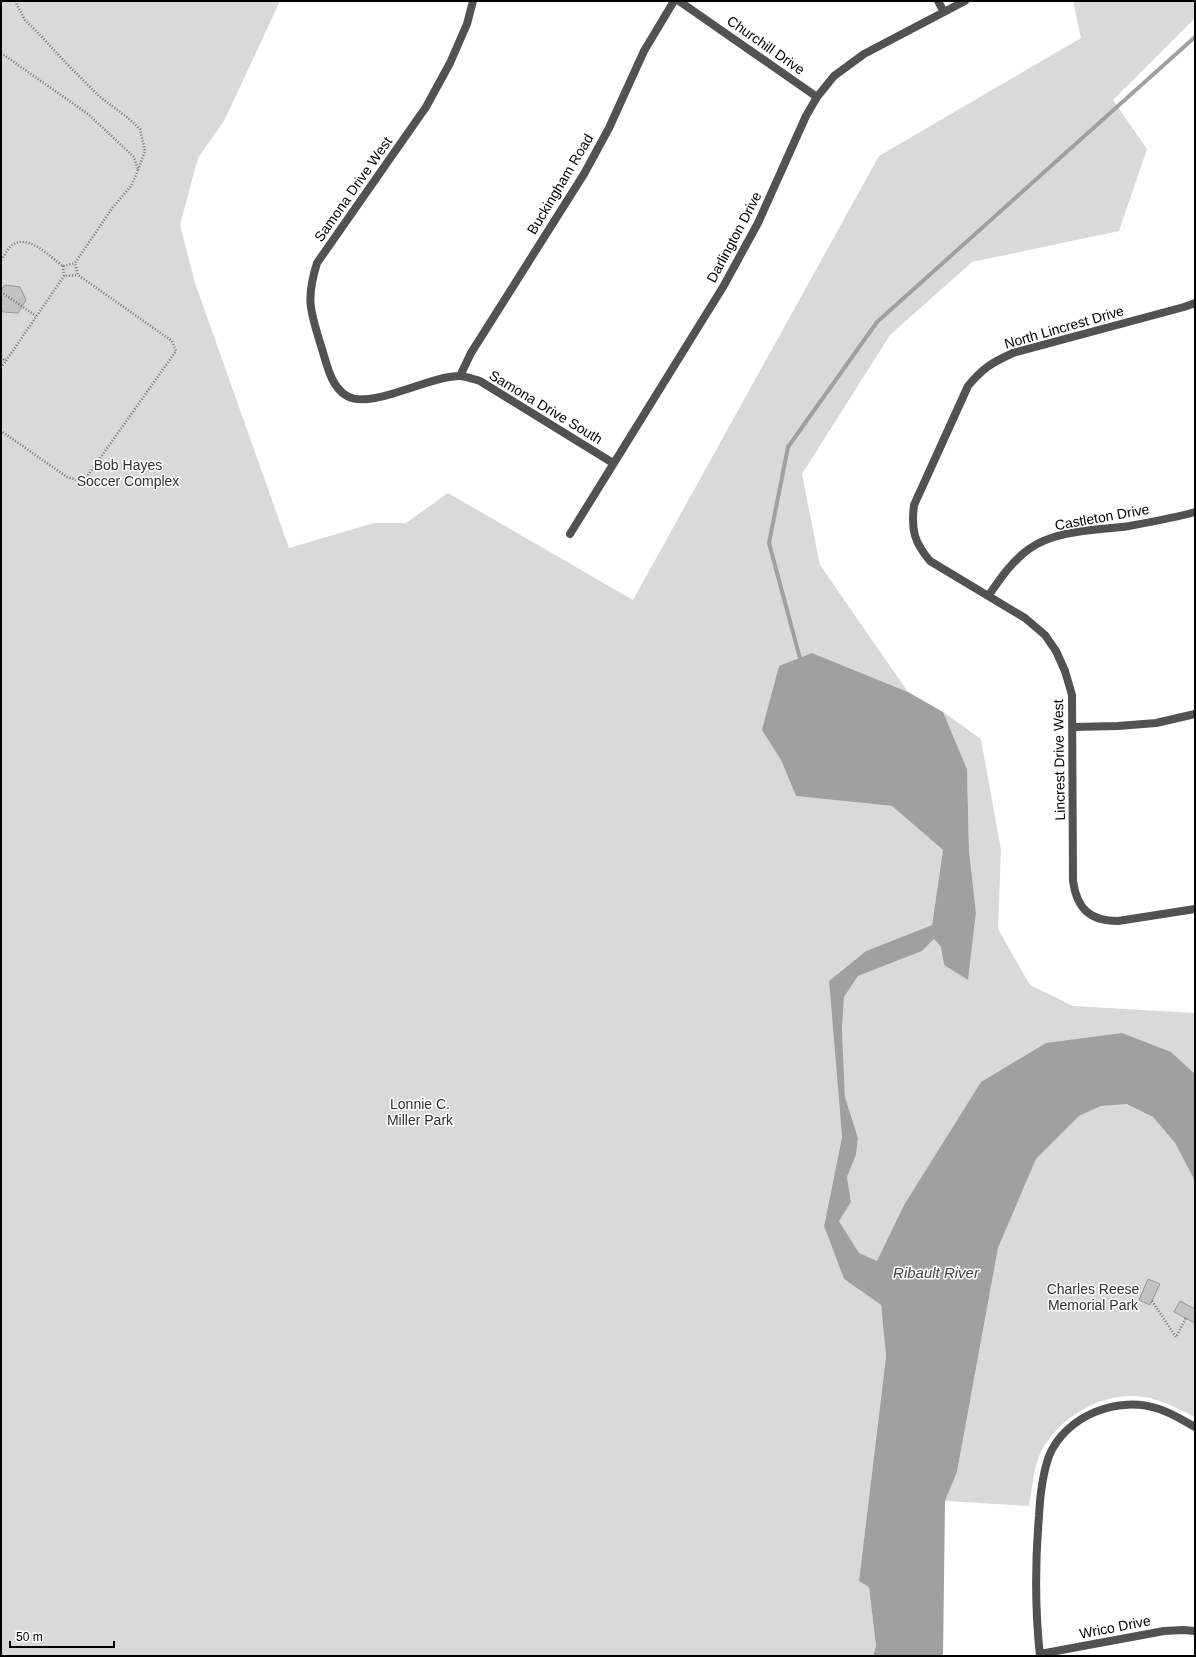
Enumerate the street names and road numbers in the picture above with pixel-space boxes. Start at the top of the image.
street label: Churchill Drive [724,12,808,78]
street label: Buckingham Road [524,131,596,237]
street label: Samona Drive West [311,133,395,244]
street label: Darlington Drive [703,189,765,285]
street label: North Lincrest Drive [1002,302,1126,352]
street label: Samona Drive South [487,367,605,447]
street label: Castleton Drive [1053,501,1151,533]
street label: Lincrest Drive West [1050,699,1068,821]
street label: Wrico Drive [1078,1612,1152,1642]

